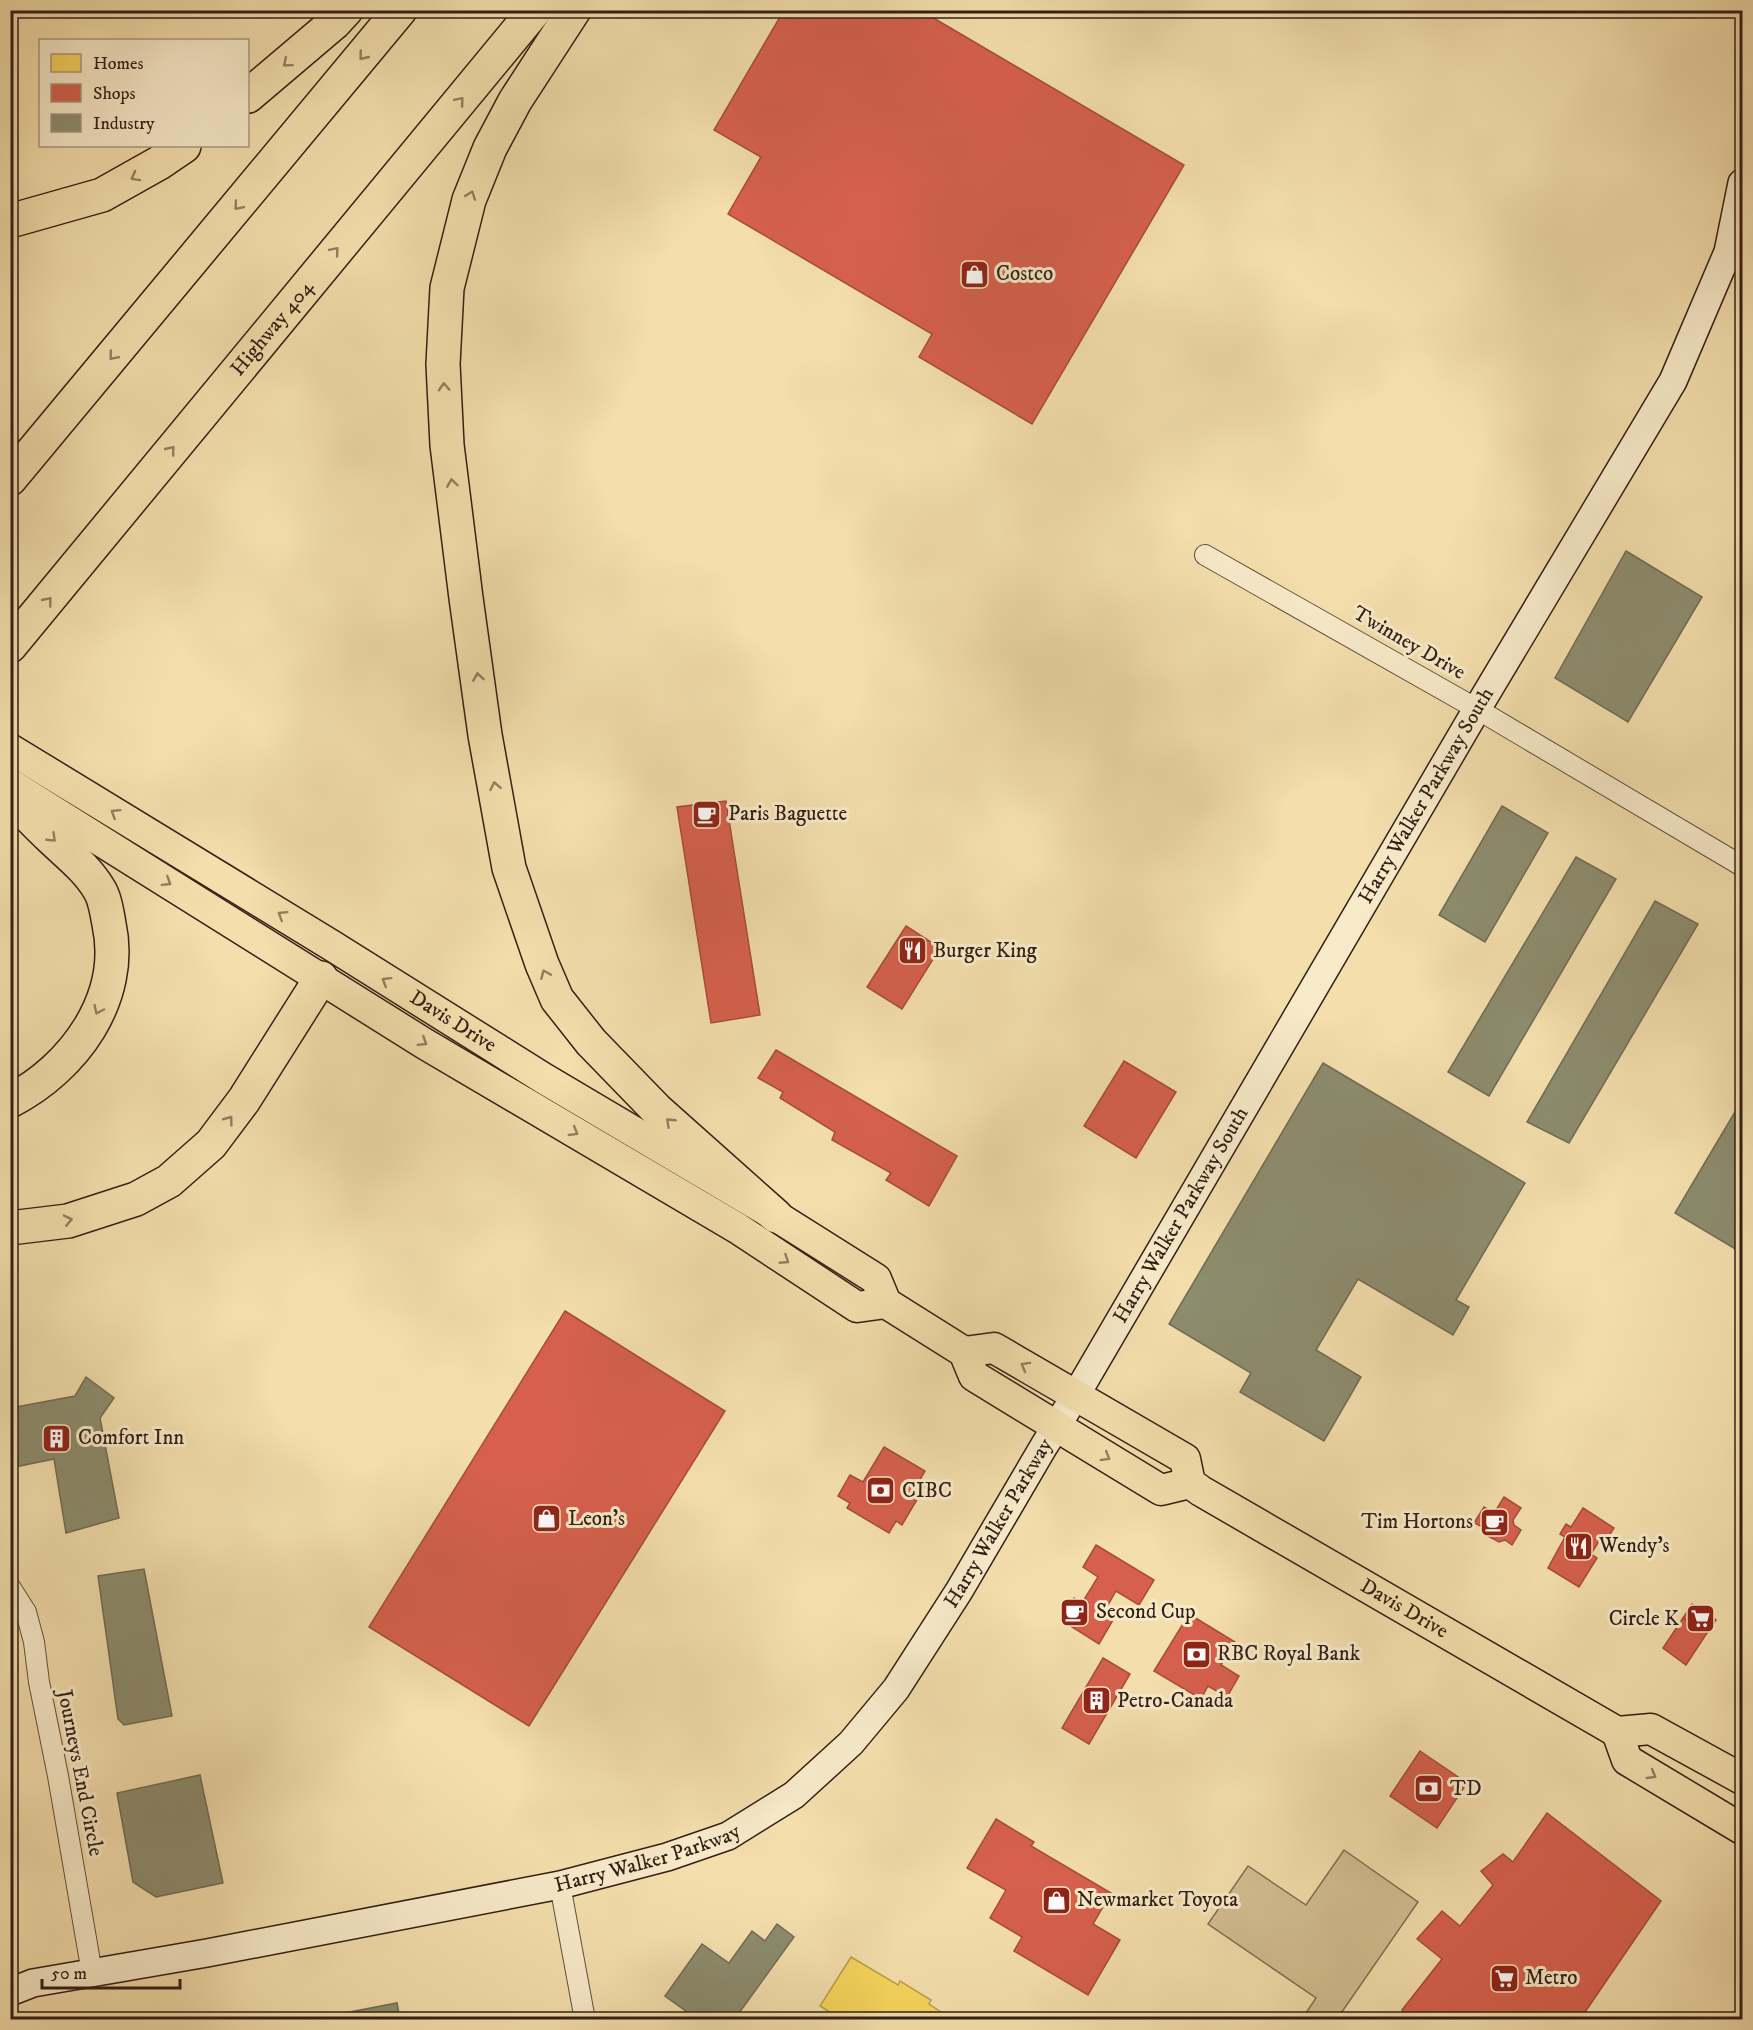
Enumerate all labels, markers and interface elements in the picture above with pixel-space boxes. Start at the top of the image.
legend [39,39,249,147]
one-way arrow [360,49,371,60]
text: Homes [93,53,144,75]
one-way arrow [283,56,294,67]
text: Shops [93,83,136,105]
one-way arrow [452,97,463,108]
text: Industry [93,113,155,135]
one-way arrow [131,170,141,181]
one-way arrow [464,190,476,201]
one-way arrow [235,199,246,210]
one-way arrow [328,247,339,258]
shop icon: Costco [959,258,991,290]
place label: Costco [996,261,1053,287]
street label: Highway 404 [225,274,320,381]
one-way arrow [110,349,121,360]
one-way arrow [438,382,451,391]
one-way arrow [164,446,175,457]
one-way arrow [446,479,458,488]
one-way arrow [40,597,51,608]
street label: Twinney Drive [1348,600,1470,686]
one-way arrow [472,672,484,681]
street label: Harry Walker Parkway South [1353,683,1500,909]
one-way arrow [489,781,502,791]
cafe icon: Paris Baguette [691,798,723,830]
place label: Paris Baguette [728,801,848,827]
one-way arrow [111,808,121,820]
one-way arrow [44,831,55,842]
one-way arrow [161,874,171,886]
one-way arrow [277,911,288,922]
restaurant icon: Burger King [896,935,928,967]
place label: Burger King [933,938,1038,964]
one-way arrow [540,969,552,980]
one-way arrow [382,976,392,988]
street label: Davis Drive [405,985,501,1059]
one-way arrow [94,1004,106,1015]
one-way arrow [417,1035,427,1047]
street label: Harry Walker Parkway South [1108,1102,1254,1328]
one-way arrow [222,1115,233,1126]
one-way arrow [666,1118,676,1129]
one-way arrow [568,1125,578,1136]
one-way arrow [63,1214,73,1227]
one-way arrow [779,1253,790,1264]
one-way arrow [1021,1362,1032,1373]
building icon: Comfort Inn [41,1422,73,1454]
place label: Comfort Inn [78,1425,184,1451]
street label: Harry Walker Parkway [938,1433,1059,1613]
one-way arrow [1100,1450,1110,1461]
bank icon: CIBC [865,1475,897,1507]
place label: CIBC [902,1478,952,1504]
shop icon: Leon's [531,1503,563,1535]
place label: Leon's [568,1506,625,1532]
cafe icon: Tim Hortons [1478,1506,1510,1538]
place label: Tim Hortons [1361,1509,1473,1535]
restaurant icon: Wendy's [1562,1530,1594,1562]
place label: Wendy's [1598,1533,1670,1559]
street label: Davis Drive [1355,1573,1453,1644]
cafe icon: Second Cup [1059,1596,1091,1628]
place label: Second Cup [1096,1599,1196,1625]
supermarket icon: Circle K [1684,1603,1716,1635]
place label: Circle K [1609,1606,1679,1632]
bank icon: RBC Royal Bank [1180,1638,1212,1670]
place label: RBC Royal Bank [1217,1641,1361,1667]
building icon: Petro-Canada [1080,1685,1112,1717]
street label: Journeys End Circle [51,1686,109,1859]
place label: Petro-Canada [1117,1688,1233,1714]
one-way arrow [1646,1768,1656,1779]
bank icon: TD [1413,1773,1445,1805]
place label: TD [1450,1776,1482,1802]
street label: Harry Walker Parkway [552,1818,746,1899]
shop icon: Newmarket Toyota [1040,1884,1072,1916]
place label: Newmarket Toyota [1077,1887,1238,1913]
scale bar [42,1952,180,1990]
supermarket icon: Metro [1488,1962,1520,1994]
text: 50 m [51,1963,87,1985]
place label: Metro [1525,1965,1577,1991]

